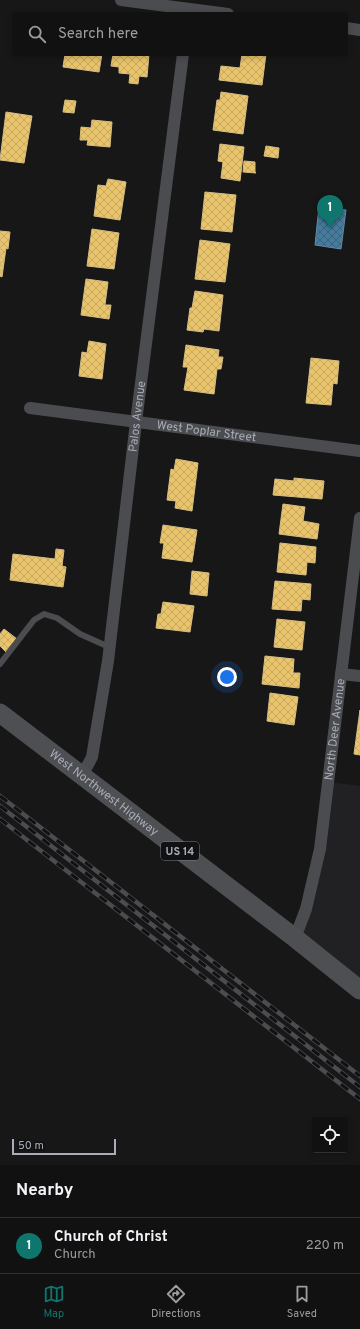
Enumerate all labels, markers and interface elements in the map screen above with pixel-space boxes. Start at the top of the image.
search box [12,12,348,56]
icon: search [26,23,48,45]
text: Search here [58,25,138,44]
pin: 1 [317,195,343,228]
street label: Palos Avenue [126,380,150,453]
street label: West Poplar Street [156,418,257,446]
your location [217,667,237,687]
street label: North Deer Avenue [321,678,350,781]
street label: West Northwest Highway [46,746,162,840]
road number: US 14 [161,842,199,860]
map controls [312,1117,348,1153]
button: locate [312,1117,348,1153]
scale bar [12,1137,116,1156]
text: 50 m [18,1139,44,1153]
text: Nearby [16,1180,73,1202]
text: Church of Christ [54,1228,168,1247]
text: 1 [26,1238,32,1254]
text: 220 m [306,1238,344,1254]
text: Church [54,1247,96,1263]
tab: Map [43,1283,65,1321]
tab: Directions [151,1283,201,1321]
tab: Saved [287,1283,317,1321]

